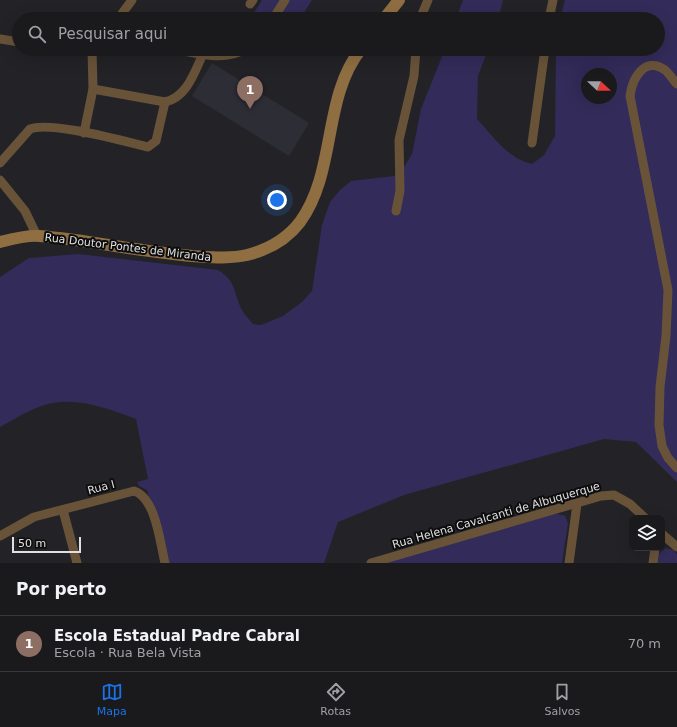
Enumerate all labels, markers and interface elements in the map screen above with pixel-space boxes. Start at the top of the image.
search box [12,12,665,56]
icon: search [26,23,48,45]
text: Pesquisar aqui [58,25,167,43]
north arrow [581,68,617,104]
pin: 1 [237,76,263,109]
your location [267,190,287,210]
street label: Rua Doutor Pontes de Miranda [44,231,212,264]
street label: Rua I [86,478,116,497]
street label: Rua Helena Cavalcanti de Albuquerque [391,479,602,551]
map controls [629,515,665,551]
button: layers [629,515,665,551]
scale bar [12,535,81,554]
text: 50 m [18,537,46,550]
text: Por perto [16,579,106,599]
text: Escola Estadual Padre Cabral [54,627,300,645]
text: 1 [24,636,34,651]
text: 70 m [628,636,661,651]
text: Escola · Rua Bela Vista [54,645,202,660]
tab: Mapa [97,681,127,718]
tab: Rotas [320,681,351,718]
tab: Salvos [544,681,580,718]

